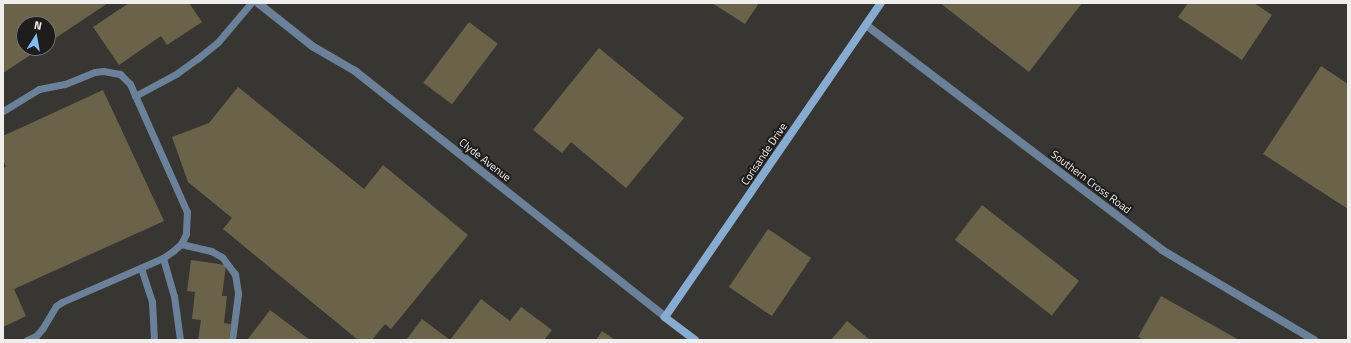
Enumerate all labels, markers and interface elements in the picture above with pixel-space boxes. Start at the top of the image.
north arrow [16,16,56,56]
text: N [33,17,43,34]
street label: Corisande Drive [738,120,790,188]
street label: Clyde Avenue [457,136,513,184]
street label: Southern Cross Road [1048,148,1134,216]

